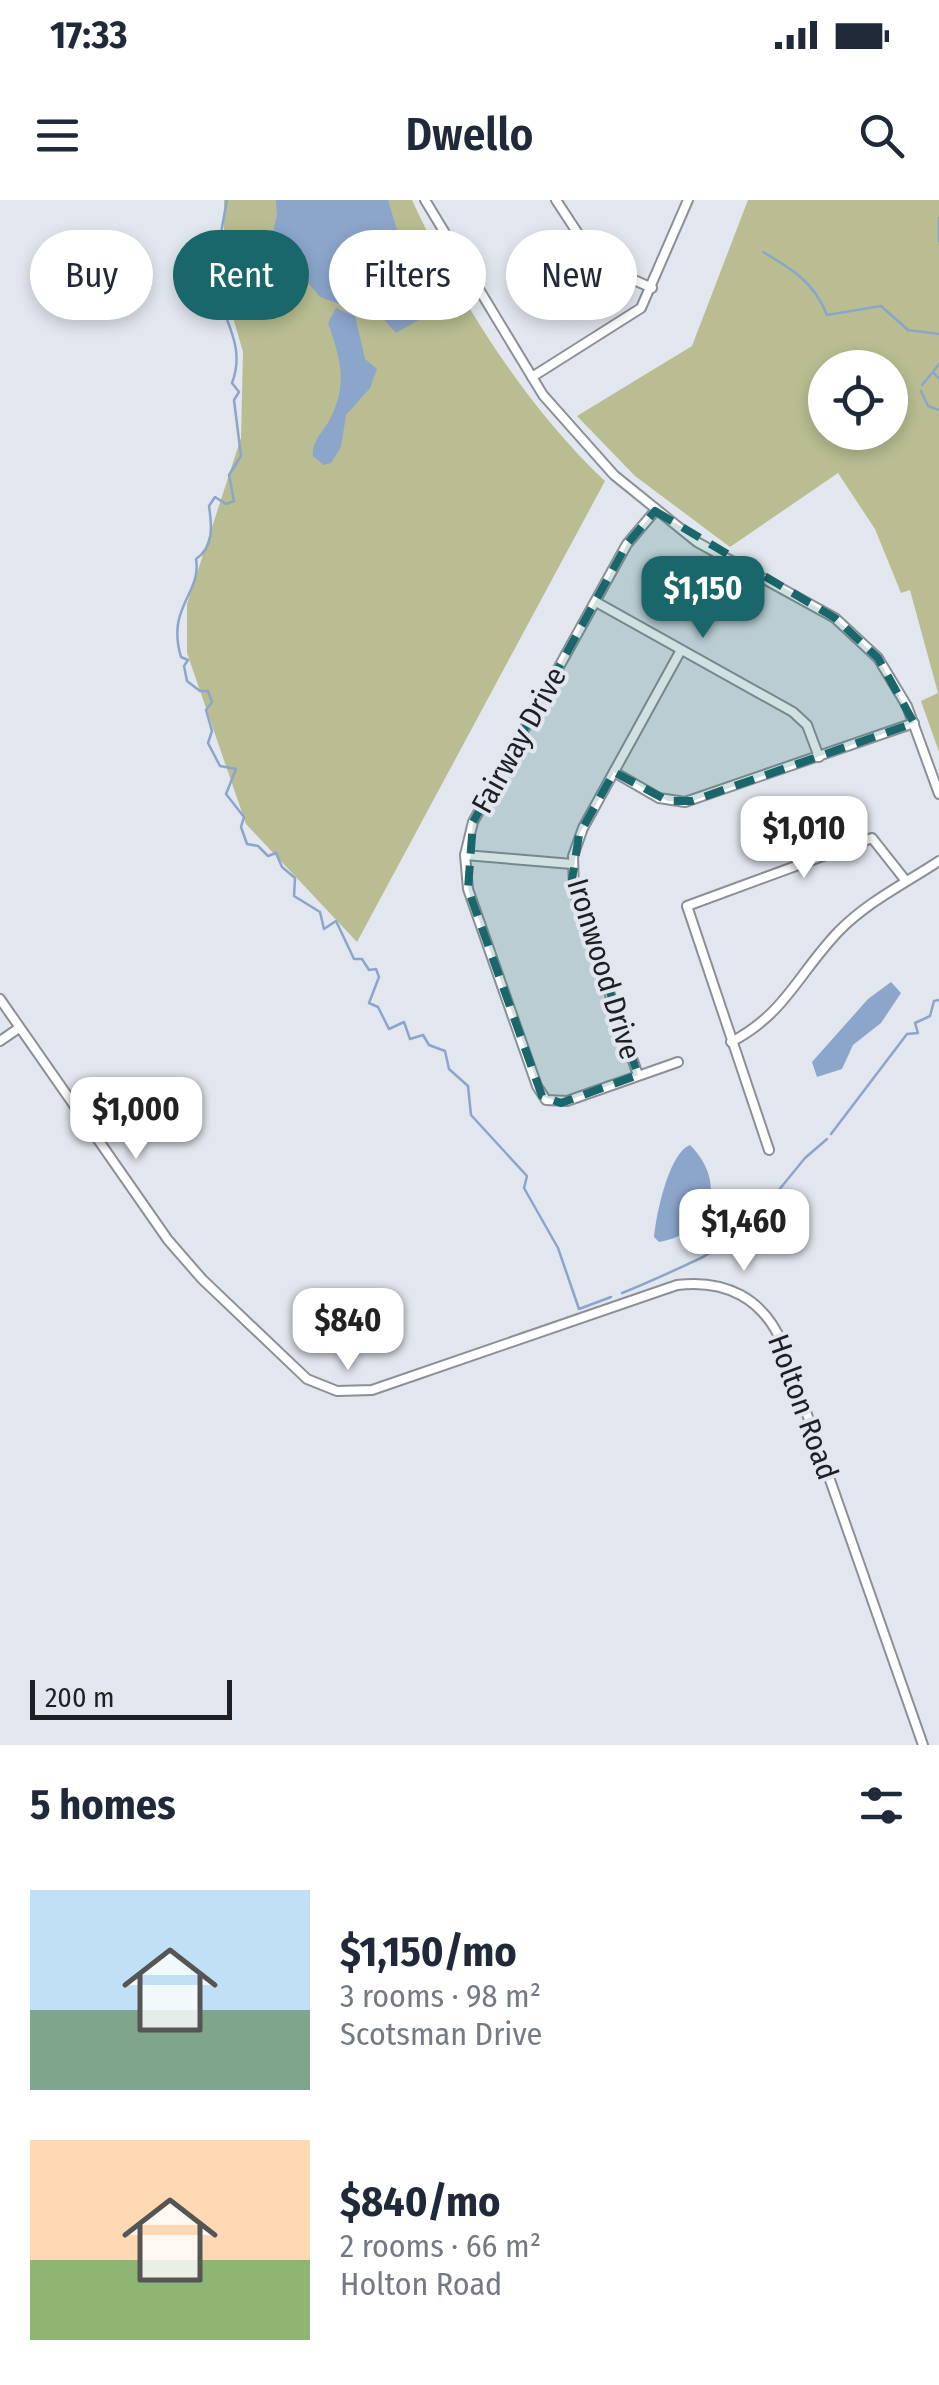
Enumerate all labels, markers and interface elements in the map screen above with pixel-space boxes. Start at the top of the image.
text: 17:33 [50,12,128,58]
icon: menu [30,108,85,163]
text: Dwello [405,108,534,162]
icon: search [854,108,909,163]
chip: Buy [30,230,153,320]
chip: Rent [173,230,309,320]
chip: Filters [329,230,486,320]
chip: New [506,230,637,320]
map controls [808,350,908,450]
button: locate [808,350,908,450]
pin: $1,150 [622,556,784,641]
text: $1,150 [663,569,743,607]
street label: Fairway Drive [464,661,574,819]
pin: $1,010 [723,796,885,881]
text: $1,010 [763,809,845,847]
street label: Ironwood Drive [559,874,649,1064]
pin: $1,000 [55,1077,217,1162]
text: $1,000 [92,1090,180,1128]
pin: $1,460 [663,1189,825,1274]
text: $1,460 [701,1202,787,1240]
pin: $840 [289,1288,407,1373]
text: $840 [315,1301,381,1339]
street label: Holton Road [760,1329,846,1485]
scale bar [30,1675,232,1720]
text: 200 m [45,1681,115,1714]
icon: filters [854,1778,909,1833]
text: 5 homes [30,1780,176,1830]
text: $1,150/mo [340,1927,517,1977]
icon: home [110,1930,230,2050]
text: 3 rooms · 98 m² [340,1977,541,2015]
text: Scotsman Drive [340,2015,542,2053]
text: $840/mo [340,2177,500,2227]
icon: home [110,2180,230,2300]
text: 2 rooms · 66 m² [340,2227,541,2265]
text: Holton Road [340,2265,502,2303]

